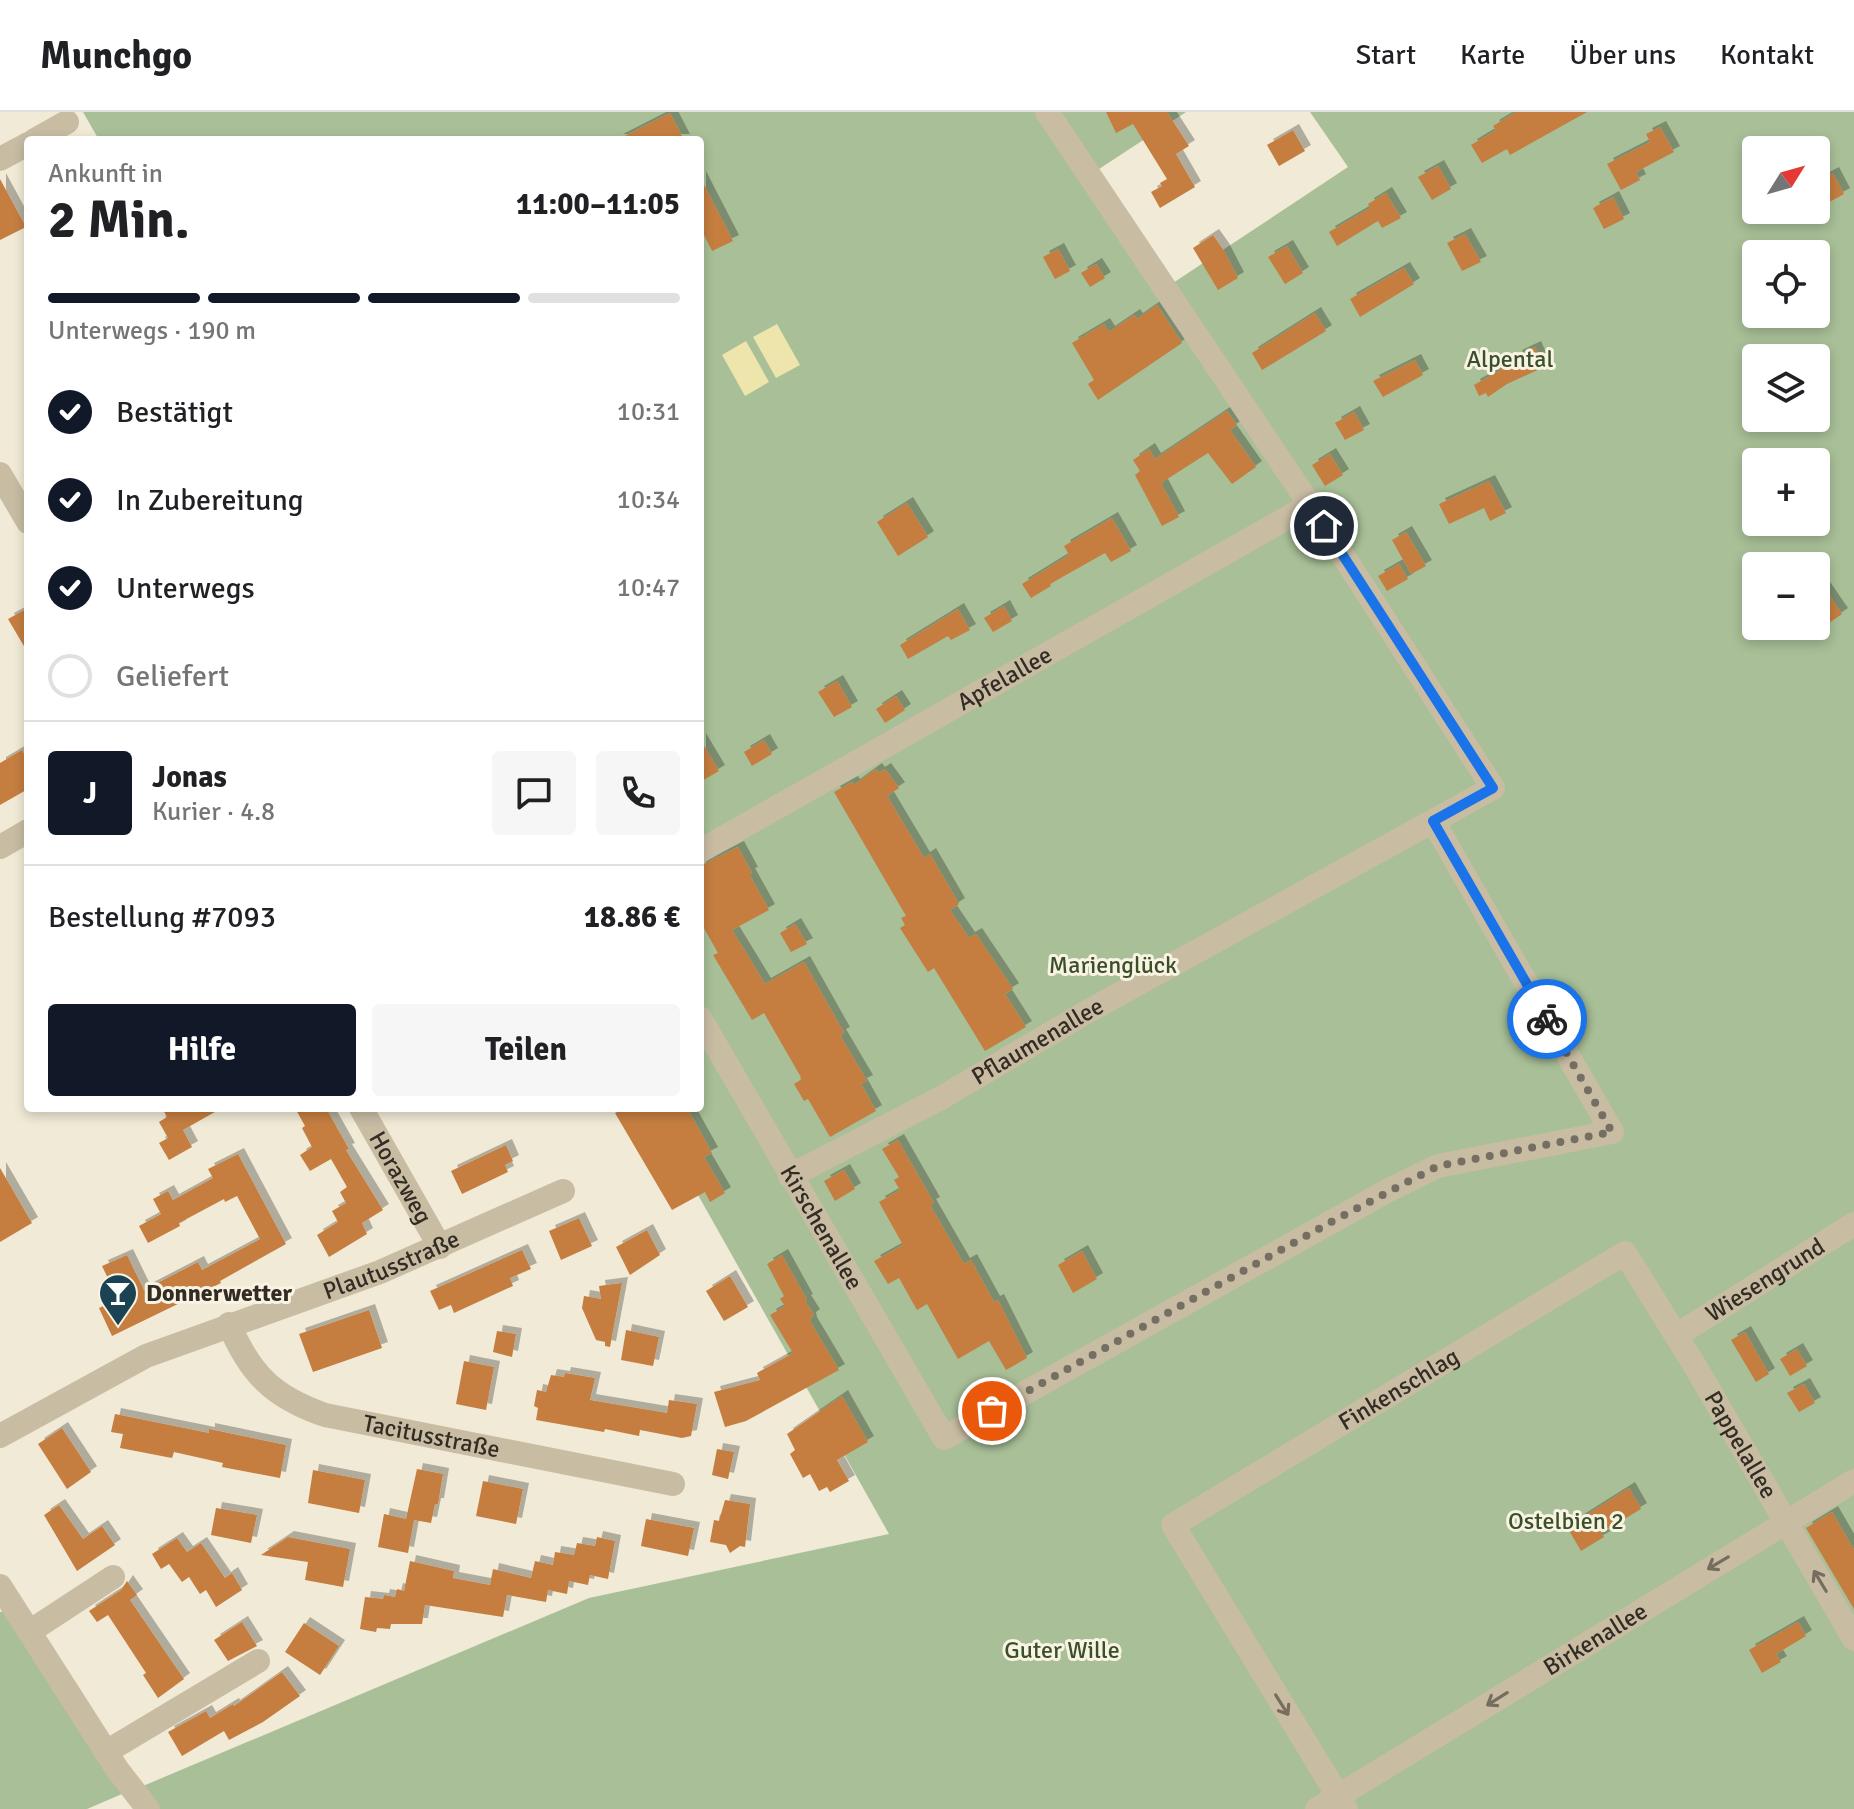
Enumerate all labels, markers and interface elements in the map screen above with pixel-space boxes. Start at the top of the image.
text: Munchgo [40,32,192,79]
text: Start [1356,38,1416,72]
text: Karte [1460,38,1525,72]
text: Über uns [1569,38,1676,72]
text: Kontakt [1720,38,1814,72]
north arrow [1742,136,1830,224]
map controls [1742,136,1830,640]
text: Ankunft in [48,158,163,190]
text: 11:00–11:05 [516,186,680,223]
text: 2 Min. [48,188,190,252]
button: locate [1742,240,1830,328]
text: Unterwegs · 190 m [48,315,256,347]
park label: Alpental [1467,344,1553,374]
button: layers [1742,344,1830,432]
icon: check [48,390,92,434]
text: Bestätigt [116,394,233,431]
text: 10:31 [617,396,680,428]
button: + [1742,448,1830,536]
icon: check [48,478,92,522]
text: In Zubereitung [116,482,304,519]
text: 10:34 [617,484,680,516]
pin [1290,492,1358,560]
icon: home [1302,504,1346,548]
button: − [1742,552,1830,640]
icon: check [48,566,92,610]
text: Unterwegs [116,570,255,607]
text: 10:47 [617,572,680,604]
street label: Apfelallee [952,640,1057,717]
text: Geliefert [116,658,229,695]
button: chat [492,751,576,835]
button: phone [596,751,680,835]
text: Jonas [152,759,227,796]
text: J [83,775,97,812]
text: Kurier · 4.8 [152,796,275,828]
text: Bestellung #7093 [48,899,276,936]
text: 18.86 € [584,899,680,936]
park label: Marienglück [1049,950,1177,980]
courier [1507,979,1587,1059]
street label: Pflaumenallee [966,991,1109,1092]
icon: bike [1525,997,1569,1041]
button: Hilfe [48,1004,356,1096]
button: Teilen [372,1004,680,1096]
street label: Horazweg [362,1126,439,1229]
street label: Kirschenallee [774,1159,870,1295]
street label: Plautusstraße [319,1224,464,1306]
street label: Wiesengrund [1700,1231,1830,1328]
bar icon: Donnerwetter [97,1272,139,1327]
place label: Donnerwetter [146,1278,293,1308]
street label: Finkenschlag [1333,1341,1465,1437]
pin [958,1377,1026,1445]
street label: Pappelallee [1698,1385,1784,1504]
icon: bag [970,1389,1014,1433]
street label: Tacitusstraße [360,1408,503,1464]
park label: Ostelbien 2 [1508,1506,1624,1536]
one-way arrow [1707,1555,1730,1571]
one-way arrow [1812,1570,1828,1593]
street label: Birkenallee [1538,1596,1653,1682]
park label: Guter Wille [1004,1635,1120,1665]
one-way arrow [1486,1691,1509,1707]
one-way arrow [1274,1693,1290,1716]

